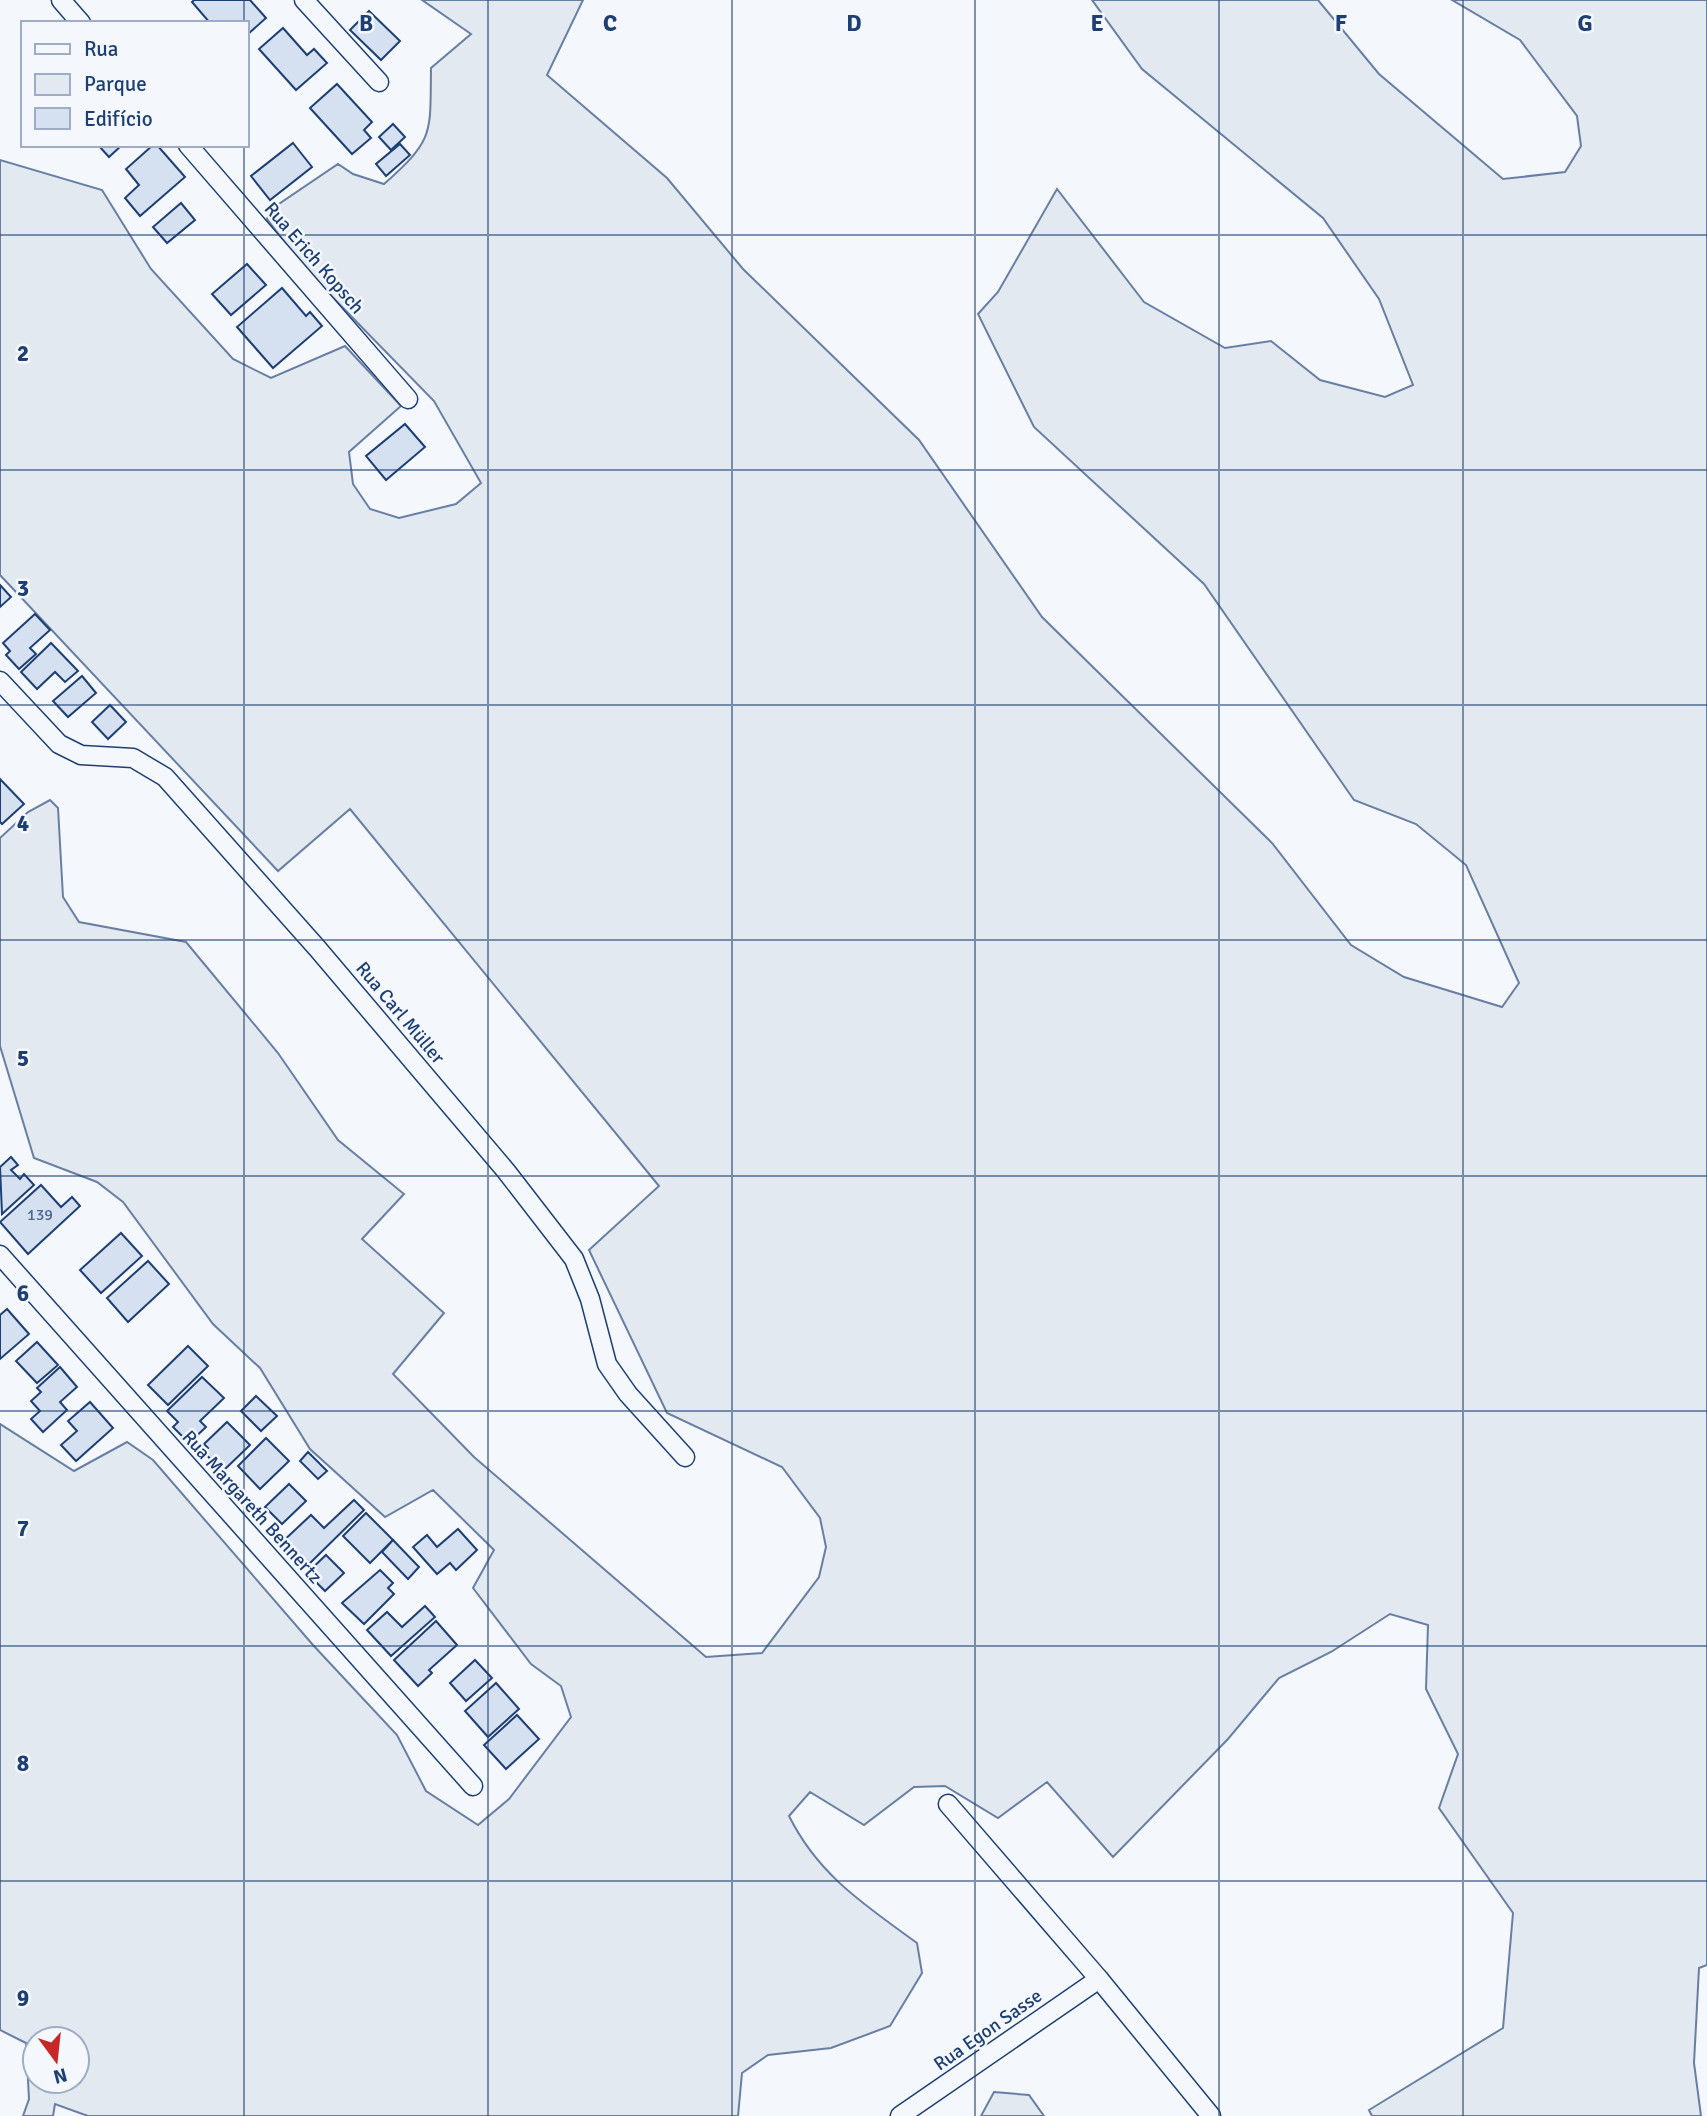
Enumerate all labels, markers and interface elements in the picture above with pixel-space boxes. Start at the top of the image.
text: B [359,9,373,38]
text: C [603,9,617,38]
text: D [846,9,862,38]
text: E [1090,9,1104,38]
text: F [1335,9,1347,38]
text: G [1577,9,1593,38]
legend [21,21,248,147]
text: Rua [84,36,118,62]
text: Parque [84,71,147,97]
text: Edifício [84,106,153,132]
street label: Rua Erich Kopsch [259,197,369,319]
text: 2 [17,339,29,368]
text: 3 [17,574,29,603]
text: 4 [17,809,29,838]
street label: Rua Carl Müller [350,957,450,1069]
text: 5 [17,1044,29,1073]
house number: 139 [27,1205,53,1225]
text: 6 [17,1279,29,1308]
street label: Rua Margareth Bennertz [177,1425,327,1589]
text: 7 [17,1514,29,1543]
text: 8 [17,1749,29,1778]
text: 9 [17,1984,29,2013]
street label: Rua Egon Sasse [929,1984,1047,2076]
north arrow [21,2025,91,2095]
text: N [51,2062,70,2089]

